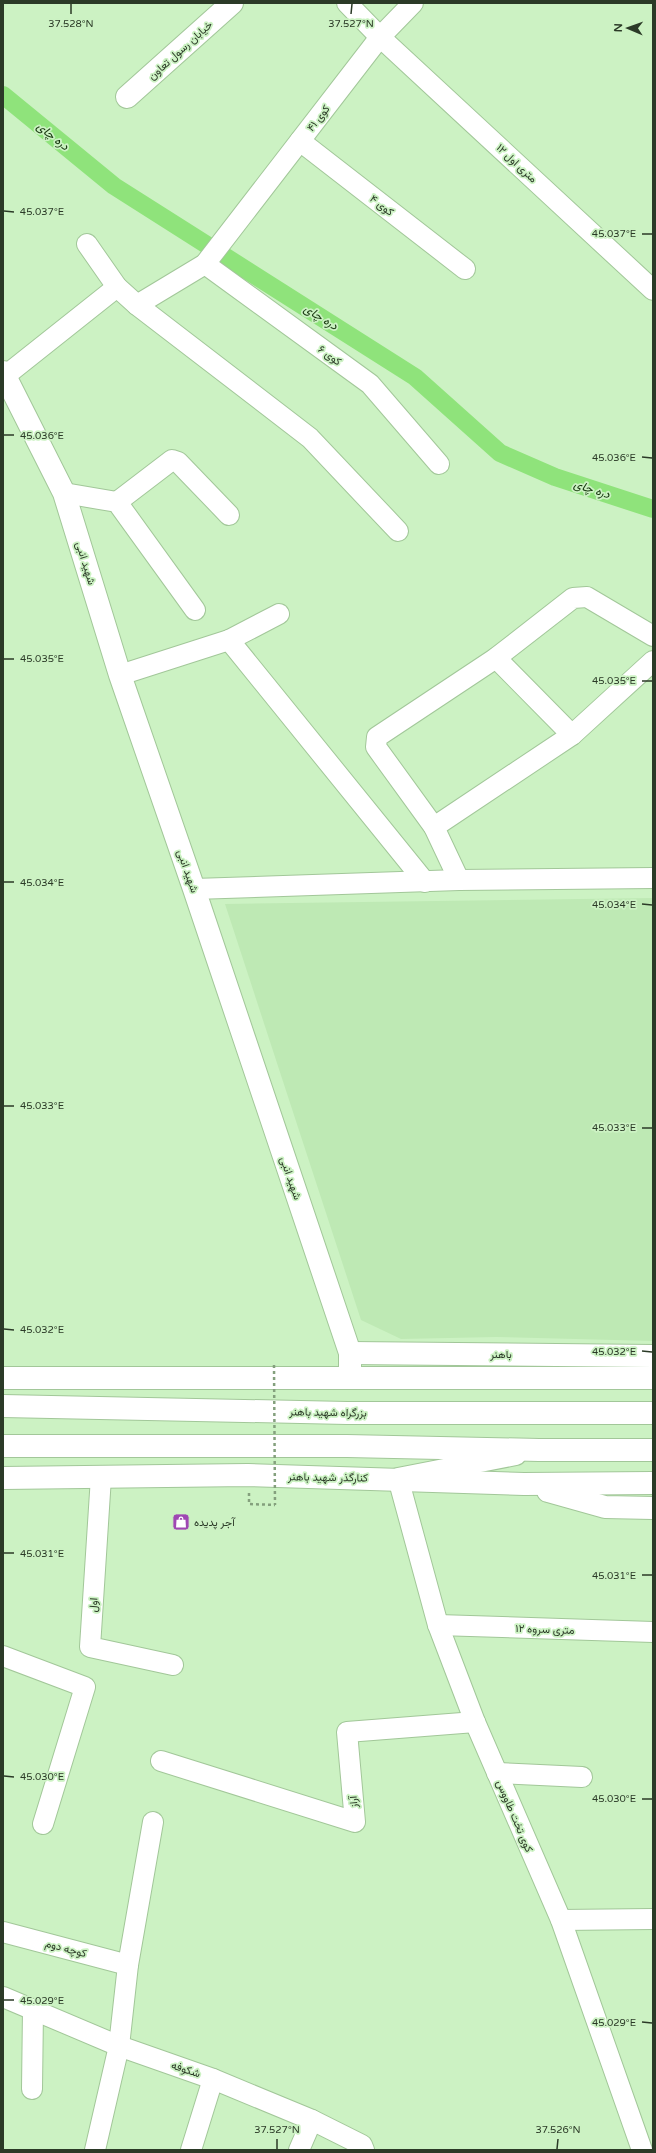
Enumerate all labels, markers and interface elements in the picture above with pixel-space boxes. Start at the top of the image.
north arrow [608,8,648,48]
text: 37.528°N [48,18,94,30]
street label: خیابان رسول تعاون [146,18,215,83]
text: 37.527°N [328,18,374,30]
text: N [612,23,625,32]
street label: کوی ۴۱ [304,102,333,134]
water label: دره چای [33,119,72,154]
street label: ۱۲ متری اول [494,141,540,186]
street label: کوی ۴ [367,192,396,219]
text: 45.037°E [20,206,64,218]
text: 45.037°E [592,228,636,240]
water label: دره چای [301,301,341,334]
street label: کوی ۶ [315,343,344,368]
text: 45.036°E [20,430,64,442]
text: 45.036°E [592,452,636,464]
water label: دره چای [572,477,612,502]
street label: شهید انبی [73,540,98,587]
text: 45.035°E [20,653,64,665]
text: 45.035°E [592,675,636,687]
street label: شهید انبی [174,848,201,895]
text: 45.034°E [20,877,64,889]
text: 45.034°E [592,899,636,911]
text: 45.033°E [20,1100,64,1112]
text: 45.033°E [592,1122,636,1134]
street label: شهید انبی [277,1155,304,1202]
text: 45.032°E [20,1324,64,1336]
text: 45.032°E [592,1346,636,1358]
street label: باهنر [489,1348,512,1361]
street label: بزرگراه شهید باهنر [288,1405,367,1420]
street label: کنارگذر شهید باهنر [287,1470,368,1485]
shop icon: آجر پدیده [171,1512,191,1532]
place label: آجر پدیده [194,1516,236,1530]
text: 45.031°E [20,1548,64,1560]
text: 45.031°E [592,1570,636,1582]
street label: اول [87,1597,100,1613]
street label: ۱۲ متری سروه [515,1622,575,1637]
text: 45.030°E [20,1771,64,1783]
street label: کوی تخت طاووس [493,1778,536,1854]
text: 45.030°E [592,1793,636,1805]
street label: آراز [346,1794,361,1809]
street label: کوچه دوم [43,1937,88,1961]
text: 45.029°E [20,1995,64,2007]
text: 45.029°E [592,2017,636,2029]
street label: شکوفه [170,2058,202,2081]
text: 37.527°N [254,2124,300,2136]
text: 37.526°N [535,2124,581,2136]

